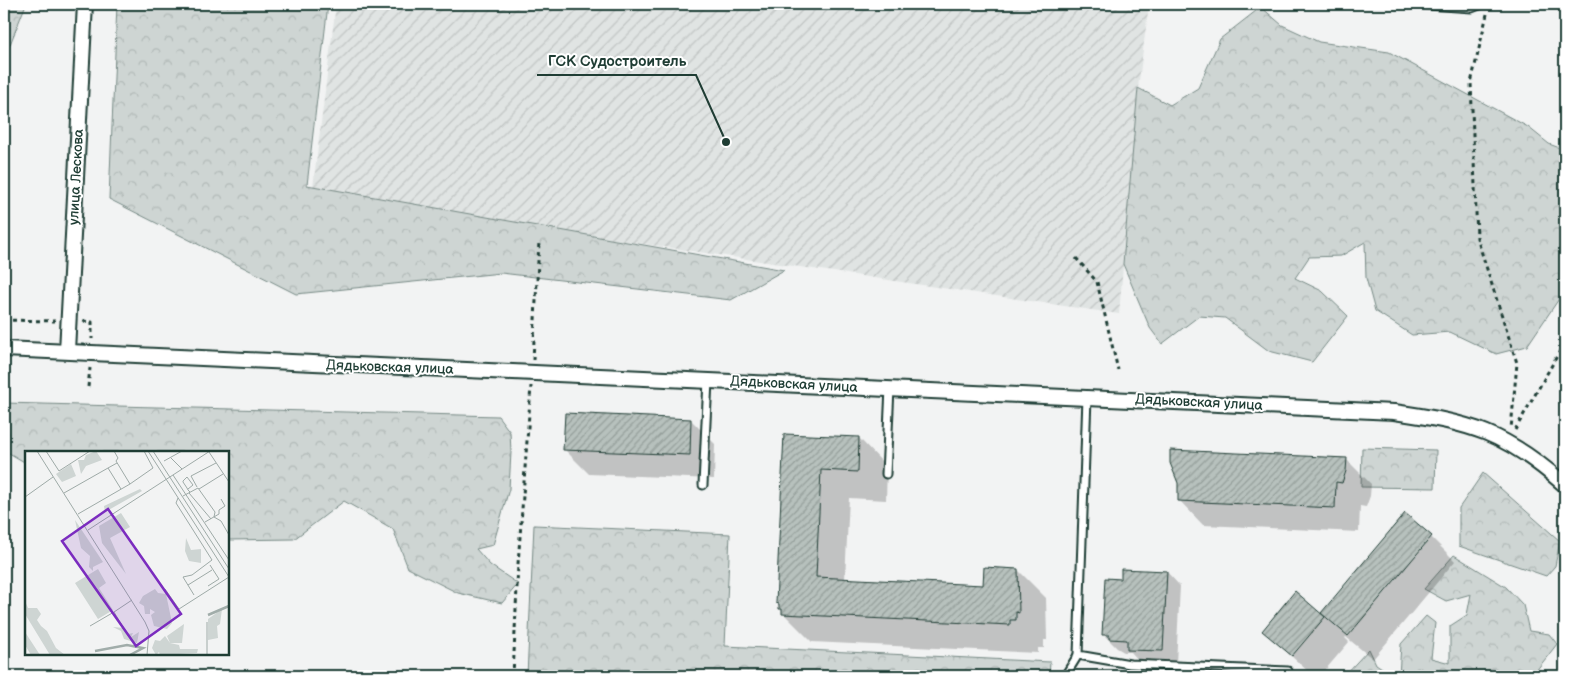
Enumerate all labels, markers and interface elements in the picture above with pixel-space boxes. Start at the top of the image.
callout: ГСК Судостроитель [537,45,696,75]
text: ГСК Судостроитель [548,52,687,71]
street label: улица Лескова [65,128,87,225]
street label: Дядьковская улица [326,356,455,378]
street label: Дядьковская улица [730,372,859,396]
street label: Дядьковская улица [1135,390,1264,414]
inset map [25,451,229,655]

